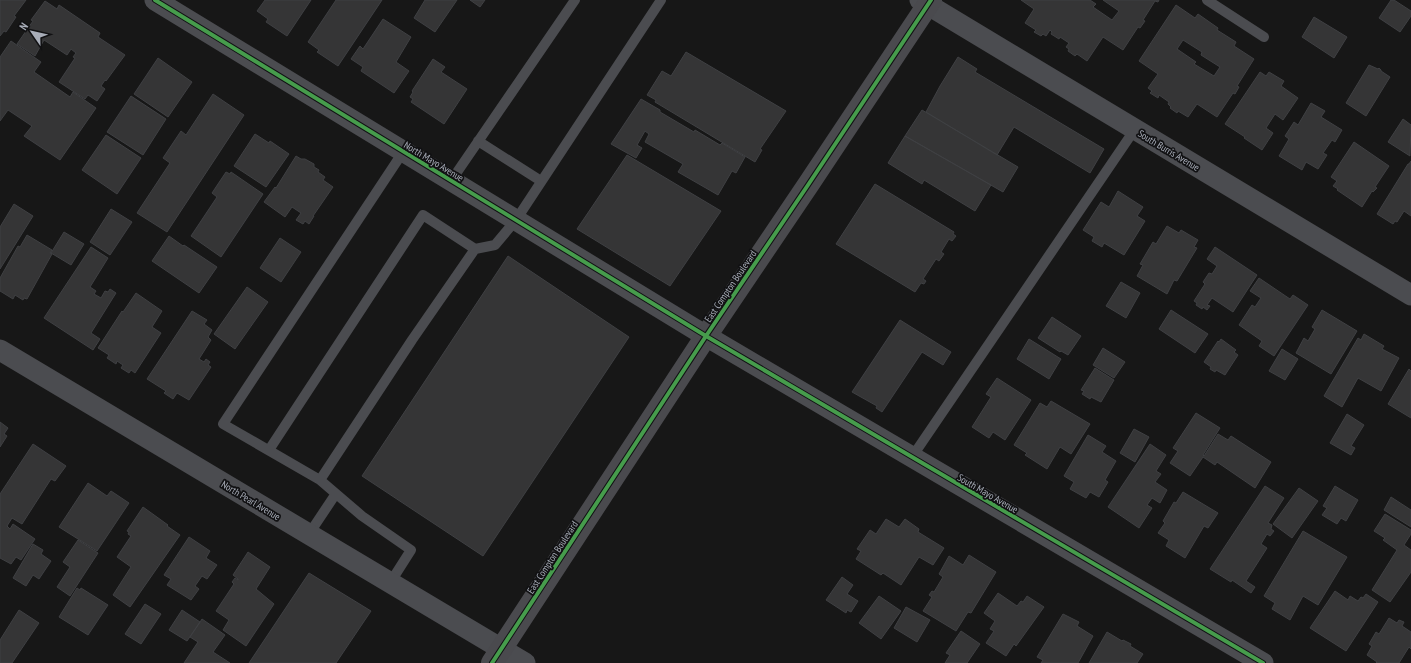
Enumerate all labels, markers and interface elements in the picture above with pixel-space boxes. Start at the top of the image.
north arrow [12,12,52,52]
text: N [16,20,31,33]
street label: South Burris Avenue [1136,127,1202,174]
street label: North Mayo Avenue [401,138,466,184]
street label: East Compton Boulevard [702,248,759,325]
street label: South Mayo Avenue [955,471,1020,516]
street label: North Pearl Avenue [219,478,283,523]
street label: East Compton Boulevard [524,518,581,596]

